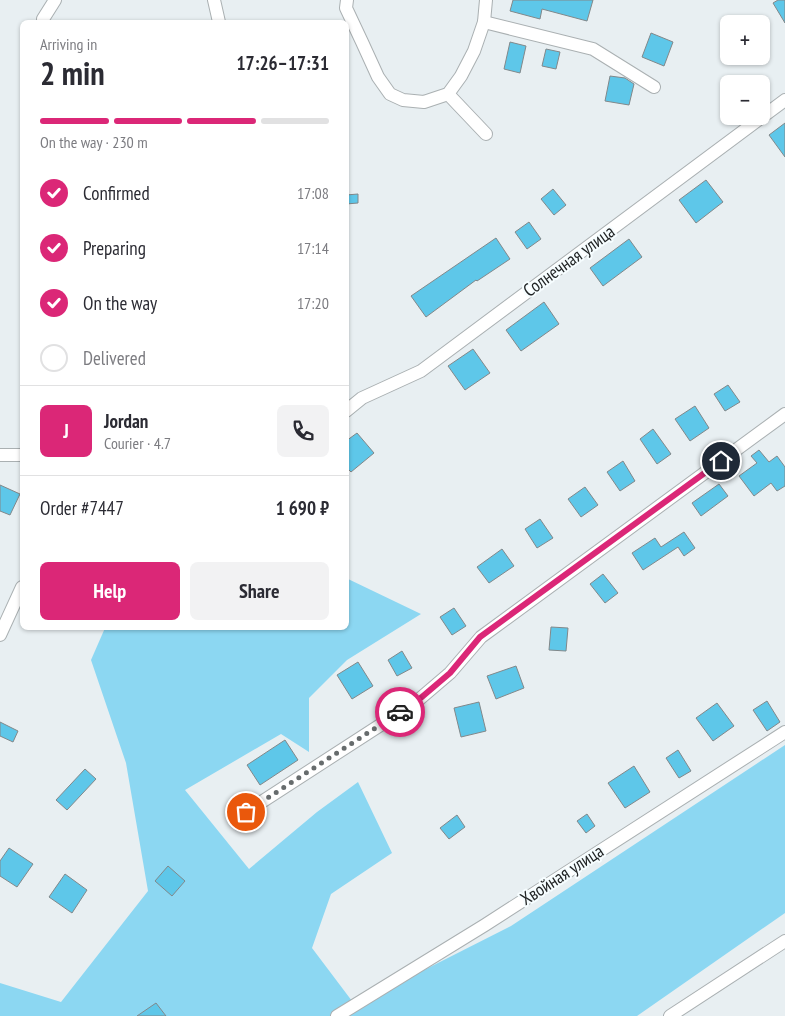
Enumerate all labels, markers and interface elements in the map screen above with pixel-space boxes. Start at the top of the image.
map controls [720,15,770,125]
button: + [720,15,770,65]
text: Arriving in [40,34,97,54]
text: 17:26–17:31 [236,51,329,75]
text: 2 min [40,52,105,94]
button: − [720,75,770,125]
text: On the way · 230 m [40,132,148,152]
icon: check [40,179,68,207]
text: Confirmed [83,181,150,205]
text: 17:08 [297,183,329,203]
street label: Солнечная улица [518,220,619,302]
icon: check [40,234,68,262]
text: Preparing [83,236,146,260]
text: 17:14 [297,238,329,258]
icon: check [40,289,68,317]
text: On the way [83,291,157,315]
text: 17:20 [297,293,329,313]
text: Delivered [83,346,146,370]
button: phone [277,405,329,457]
text: Jordan [104,409,148,433]
text: J [63,419,69,443]
text: Courier · 4.7 [104,433,171,453]
pin [700,440,742,482]
icon: home [707,447,735,475]
text: Order #7447 [40,496,124,520]
text: 1 690 ₽ [276,496,329,520]
button: Help [40,562,180,620]
button: Share [190,562,329,620]
courier [375,687,425,737]
icon: car [386,698,414,726]
pin [225,791,267,833]
icon: bag [232,798,260,826]
street label: Хвойная улица [516,839,608,910]

